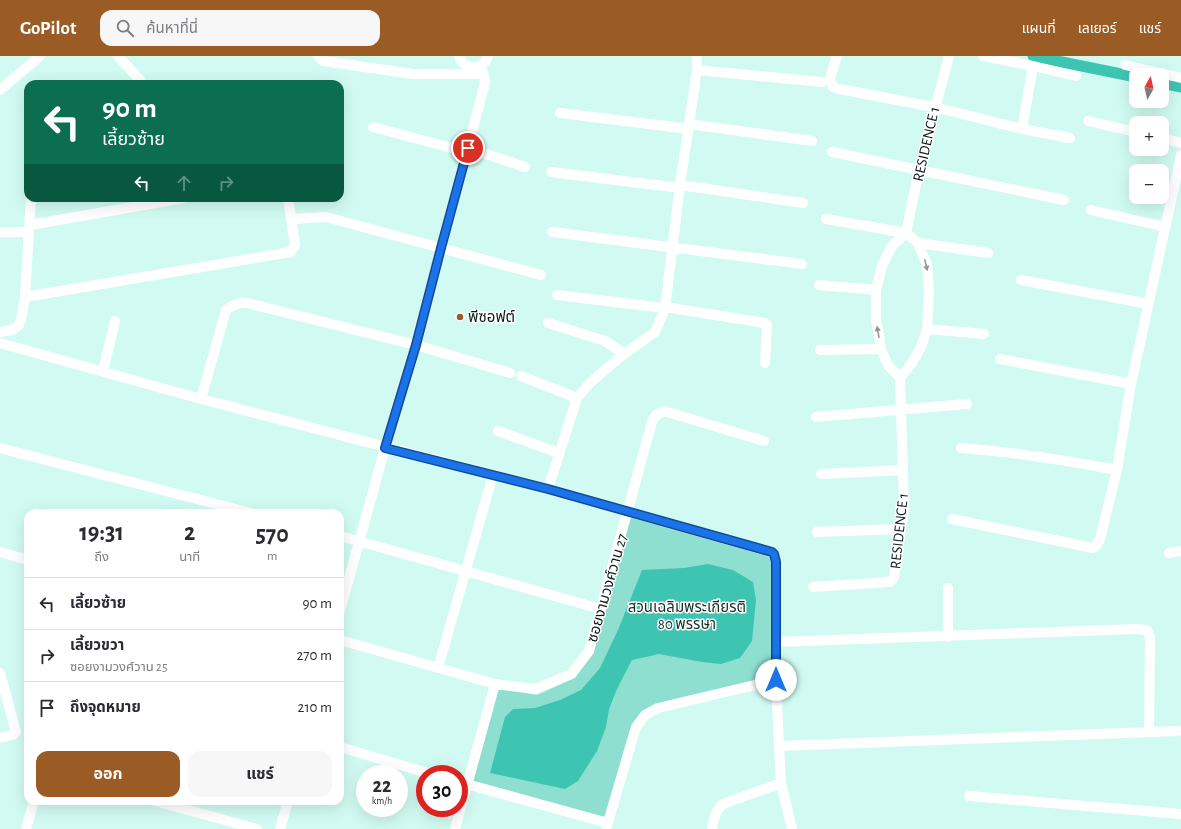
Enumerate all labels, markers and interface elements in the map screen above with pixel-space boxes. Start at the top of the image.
search box [100,10,380,46]
icon: search [114,17,136,39]
text: GoPilot [20,19,76,38]
text: ค้นหาที่นี่ [146,21,198,36]
text: แผนที่ [1022,22,1056,36]
text: เลเยอร์ [1078,22,1117,36]
text: แชร์ [1139,22,1161,36]
north arrow [1129,68,1169,108]
map controls [1129,68,1169,204]
text: 90 m [102,95,157,123]
icon: left [36,96,88,148]
street label: RESIDENCE 1 [911,105,942,183]
button: + [1129,116,1169,156]
text: เลี้ยวซ้าย [102,131,165,149]
pin [451,131,485,165]
icon: arrive [457,137,479,159]
button: − [1129,164,1169,204]
icon: left [131,172,153,194]
icon: ahead [173,172,195,194]
icon: right [215,172,237,194]
one-way arrow [923,259,929,272]
place label: พีซอฟต์ [468,309,515,325]
marker: พีซอฟต์ [455,312,465,322]
one-way arrow [875,326,881,338]
street label: RESIDENCE 1 [888,492,911,570]
text: 19:31 [79,521,124,545]
text: 2 [184,521,195,545]
text: 570 [256,523,289,547]
street label: ซอยงามวงศ์วาน 27 [585,532,630,644]
text: m [267,550,277,563]
text: ถึง [94,551,109,564]
text: นาที [179,551,200,564]
icon: left [36,593,58,615]
text: เลี้ยวซ้าย [70,596,126,611]
text: 90 m [303,596,332,611]
park label: สวนเฉลิมพระเกียรติ 80 พรรษา [628,599,746,632]
text: เลี้ยวขวา [70,638,124,653]
icon: right [36,645,58,667]
text: 270 m [297,648,332,663]
position arrow [755,659,797,701]
text: ซอยงามวงศ์วาน 25 [70,661,167,674]
icon: arrive [36,697,58,719]
text: ถึงจุดหมาย [70,700,141,715]
text: 210 m [298,700,332,715]
button: ออก [36,751,180,797]
button: แชร์ [188,751,332,797]
speed limit sign: 30 [416,765,468,817]
text: 22 [373,776,391,796]
text: km/h [372,796,392,806]

